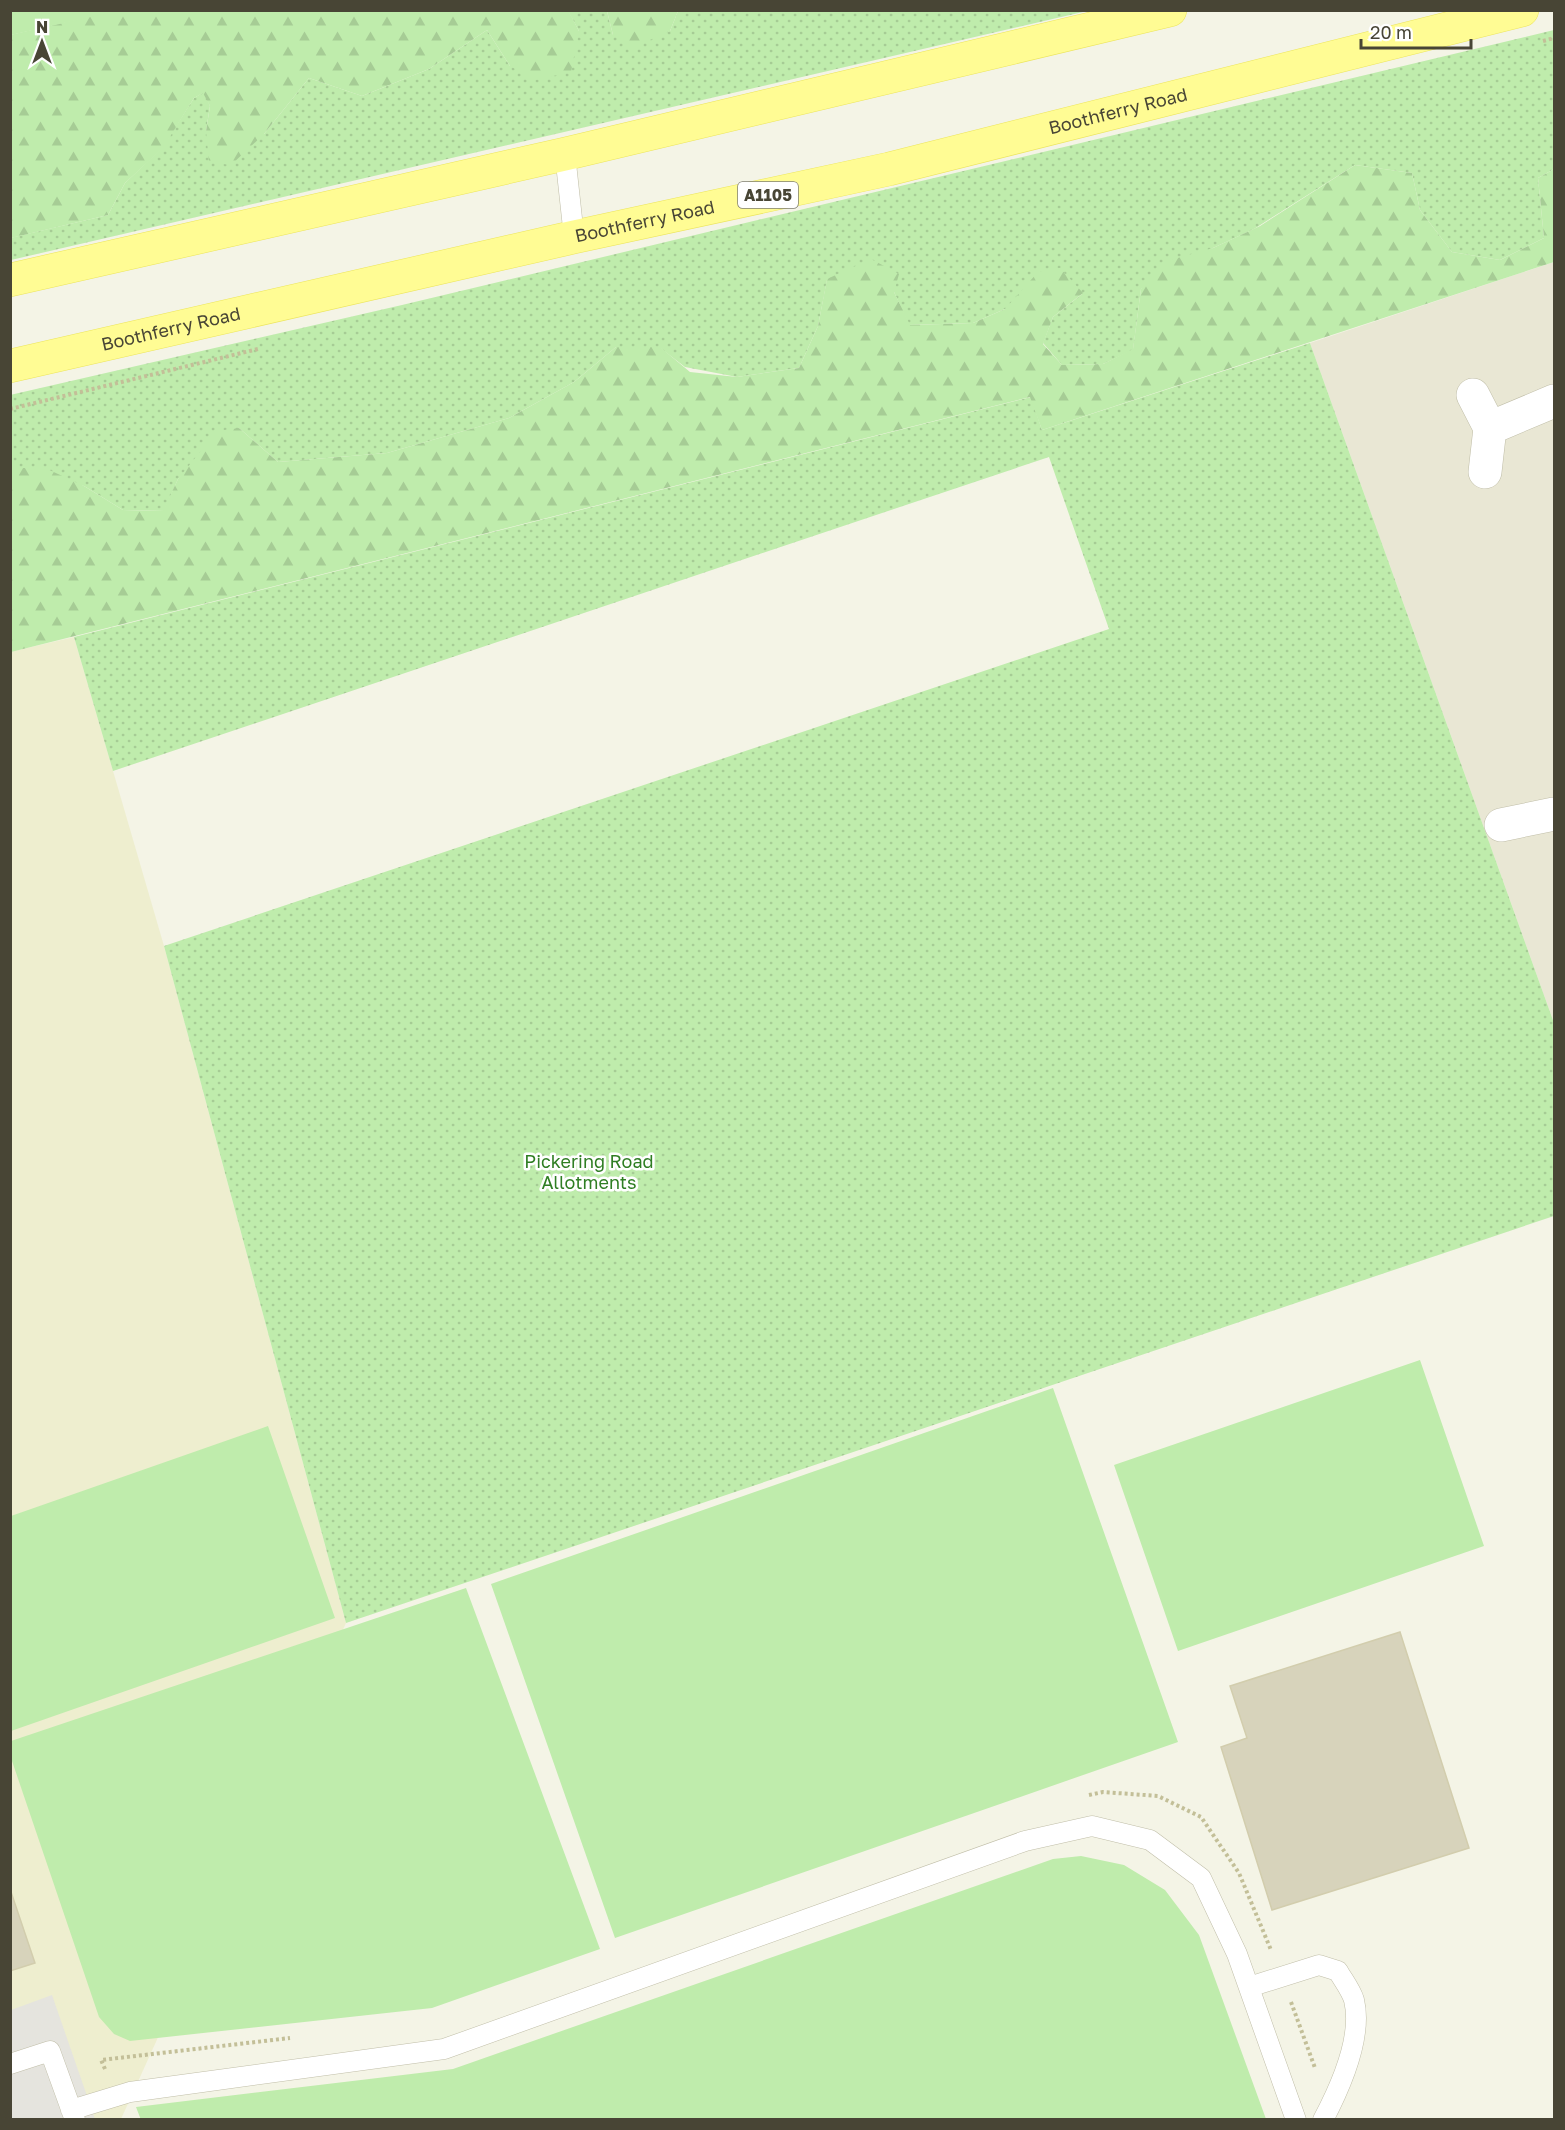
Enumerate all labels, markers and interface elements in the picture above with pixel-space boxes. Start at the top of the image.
north arrow [12,12,72,72]
scale bar [1361,12,1470,50]
text: N [36,17,48,37]
text: 20 m [1370,21,1412,43]
street label: Boothferry Road [1046,83,1189,138]
road number: A1105 [738,182,798,208]
street label: Boothferry Road [573,195,716,246]
street label: Boothferry Road [99,302,242,355]
park label: Pickering Road Allotments [524,1150,654,1193]

